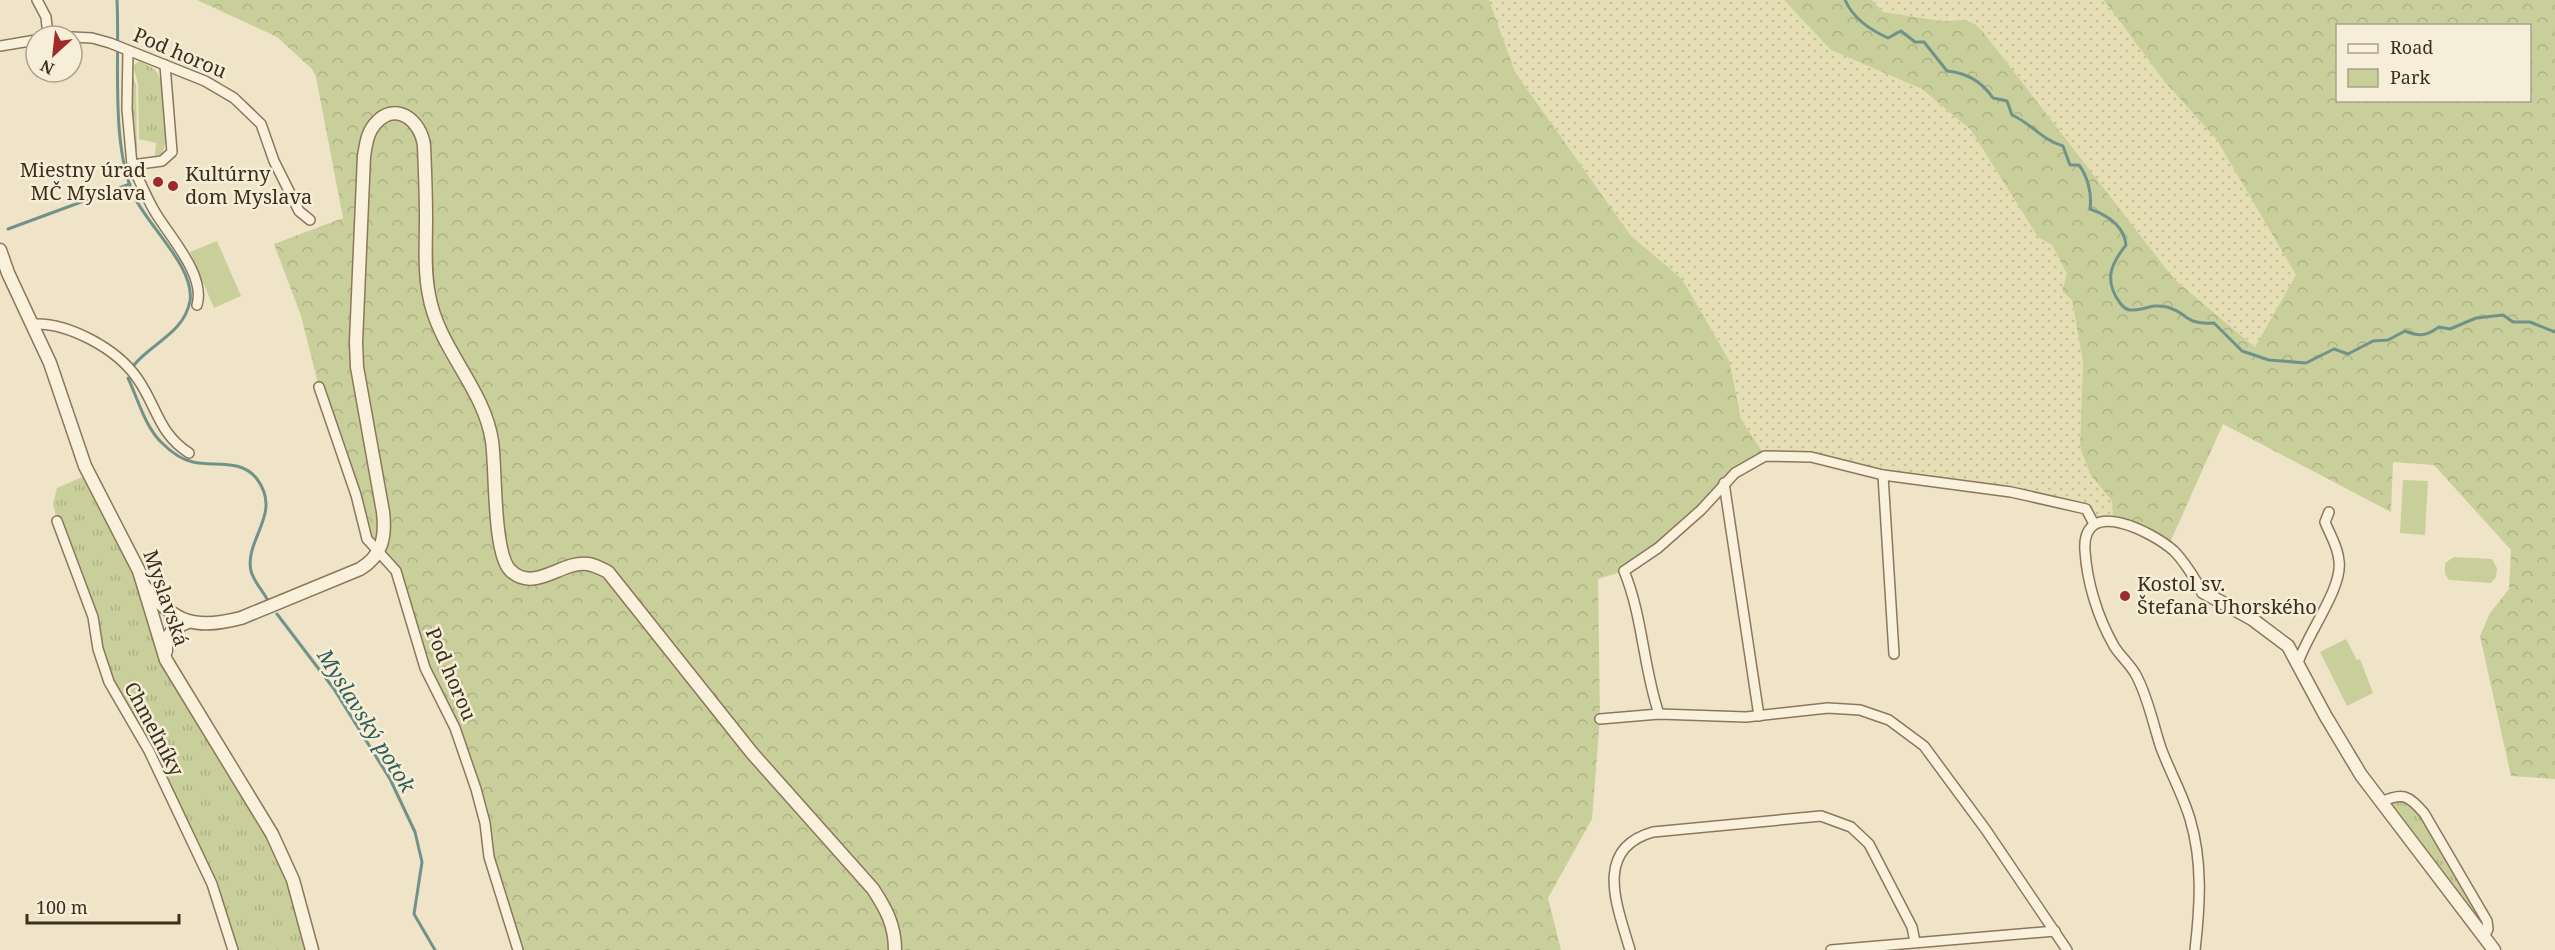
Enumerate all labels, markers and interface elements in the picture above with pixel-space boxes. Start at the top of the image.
street label: Pod horou [129,21,231,84]
north arrow [24,24,84,84]
legend [2336,24,2531,102]
text: Road [2390,35,2433,59]
text: N [36,55,58,80]
text: Park [2390,65,2430,89]
place label: Miestny úrad MČ Myslava [20,156,146,206]
place label: Kultúrny dom Myslava [185,160,312,210]
marker: Miestny úrad MČ Myslava [151,175,165,189]
marker: Kultúrny dom Myslava [166,179,180,193]
street label: Myslavská [137,546,196,650]
place label: Kostol sv. Štefana Uhorského [2137,570,2317,620]
marker: Kostol sv. Štefana Uhorského [2118,589,2132,603]
street label: Pod horou [420,623,483,725]
water label: Myslavský potok [311,642,423,799]
street label: Chmeľníky [118,677,191,781]
scale bar [27,887,178,925]
text: 100 m [36,895,88,919]

